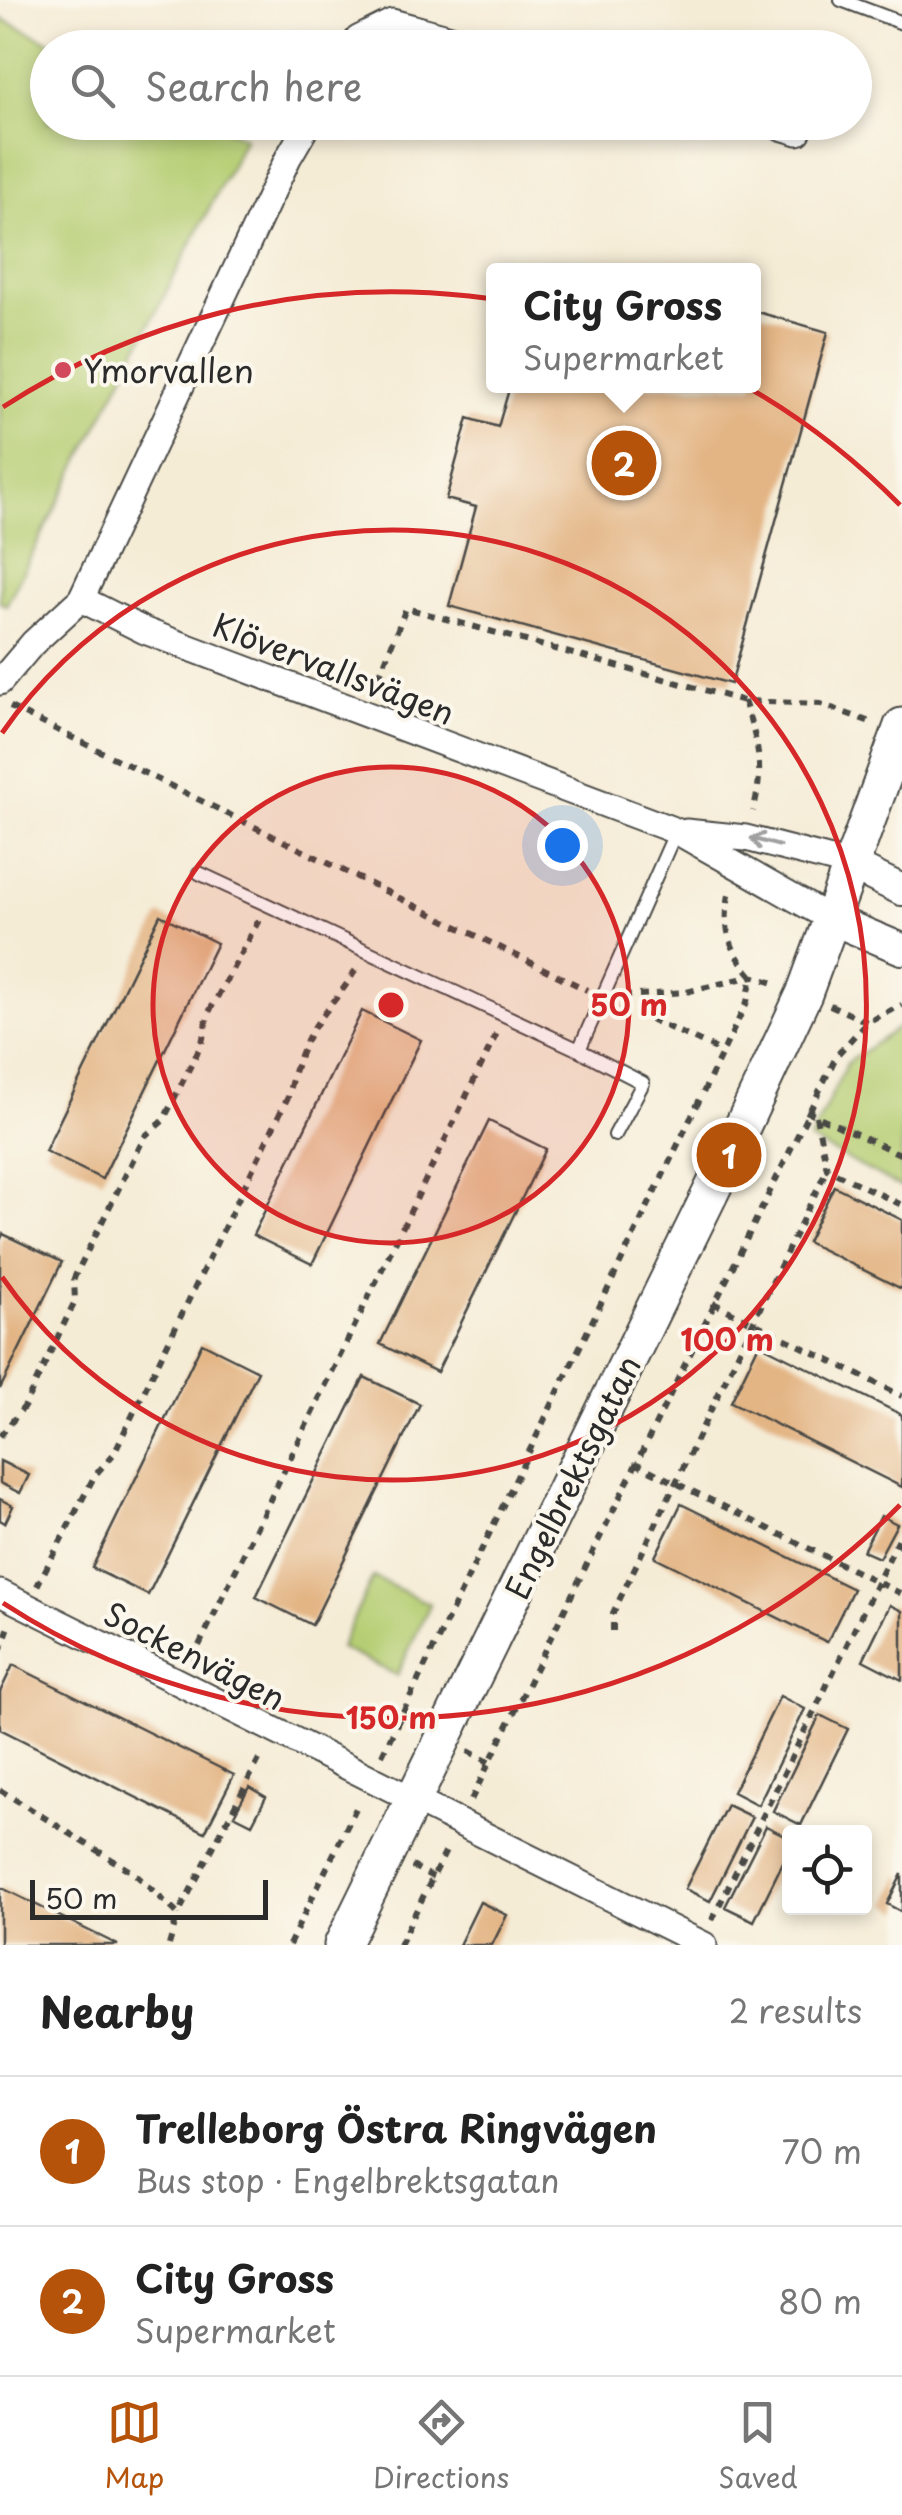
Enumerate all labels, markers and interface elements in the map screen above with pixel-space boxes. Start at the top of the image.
search box [30,30,872,140]
text: Search here [145,57,362,114]
icon: search [65,58,120,113]
popup [486,263,761,393]
text: City Gross [523,276,722,333]
text: Supermarket [523,333,724,381]
place label: Ymorvallen [83,346,254,394]
marker: Ymorvallen [52,359,74,381]
pin: 2 [592,426,656,500]
street label: Klövervallsvägen [206,600,462,736]
your location [537,820,588,871]
one-way arrow [749,832,781,851]
text: 50 m [590,981,668,1026]
centre of rings [373,987,409,1023]
pin: 1 [696,1118,762,1192]
text: 100 m [680,1316,774,1361]
street label: Engelbrektsgatan [492,1347,652,1607]
street label: Sockenvägen [96,1589,294,1721]
text: 150 m [346,1694,436,1739]
map controls [782,1825,872,1915]
button: locate [782,1825,872,1915]
scale bar [30,1875,268,1920]
text: 50 m [45,1876,118,1919]
text: Nearby [40,1979,194,2042]
text: 2 results [729,1986,862,2034]
text: Trelleborg Östra Ringvägen [135,2099,657,2156]
text: 1 [65,2127,80,2175]
text: 70 m [782,2127,862,2175]
text: Bus stop · Engelbrektsgatan [135,2156,559,2204]
text: City Gross [135,2249,334,2306]
text: 2 [61,2277,84,2325]
text: 80 m [778,2277,862,2325]
text: Supermarket [135,2306,336,2354]
tab: Map [104,2395,164,2498]
tab: Directions [373,2395,509,2498]
tab: Saved [718,2395,798,2498]

